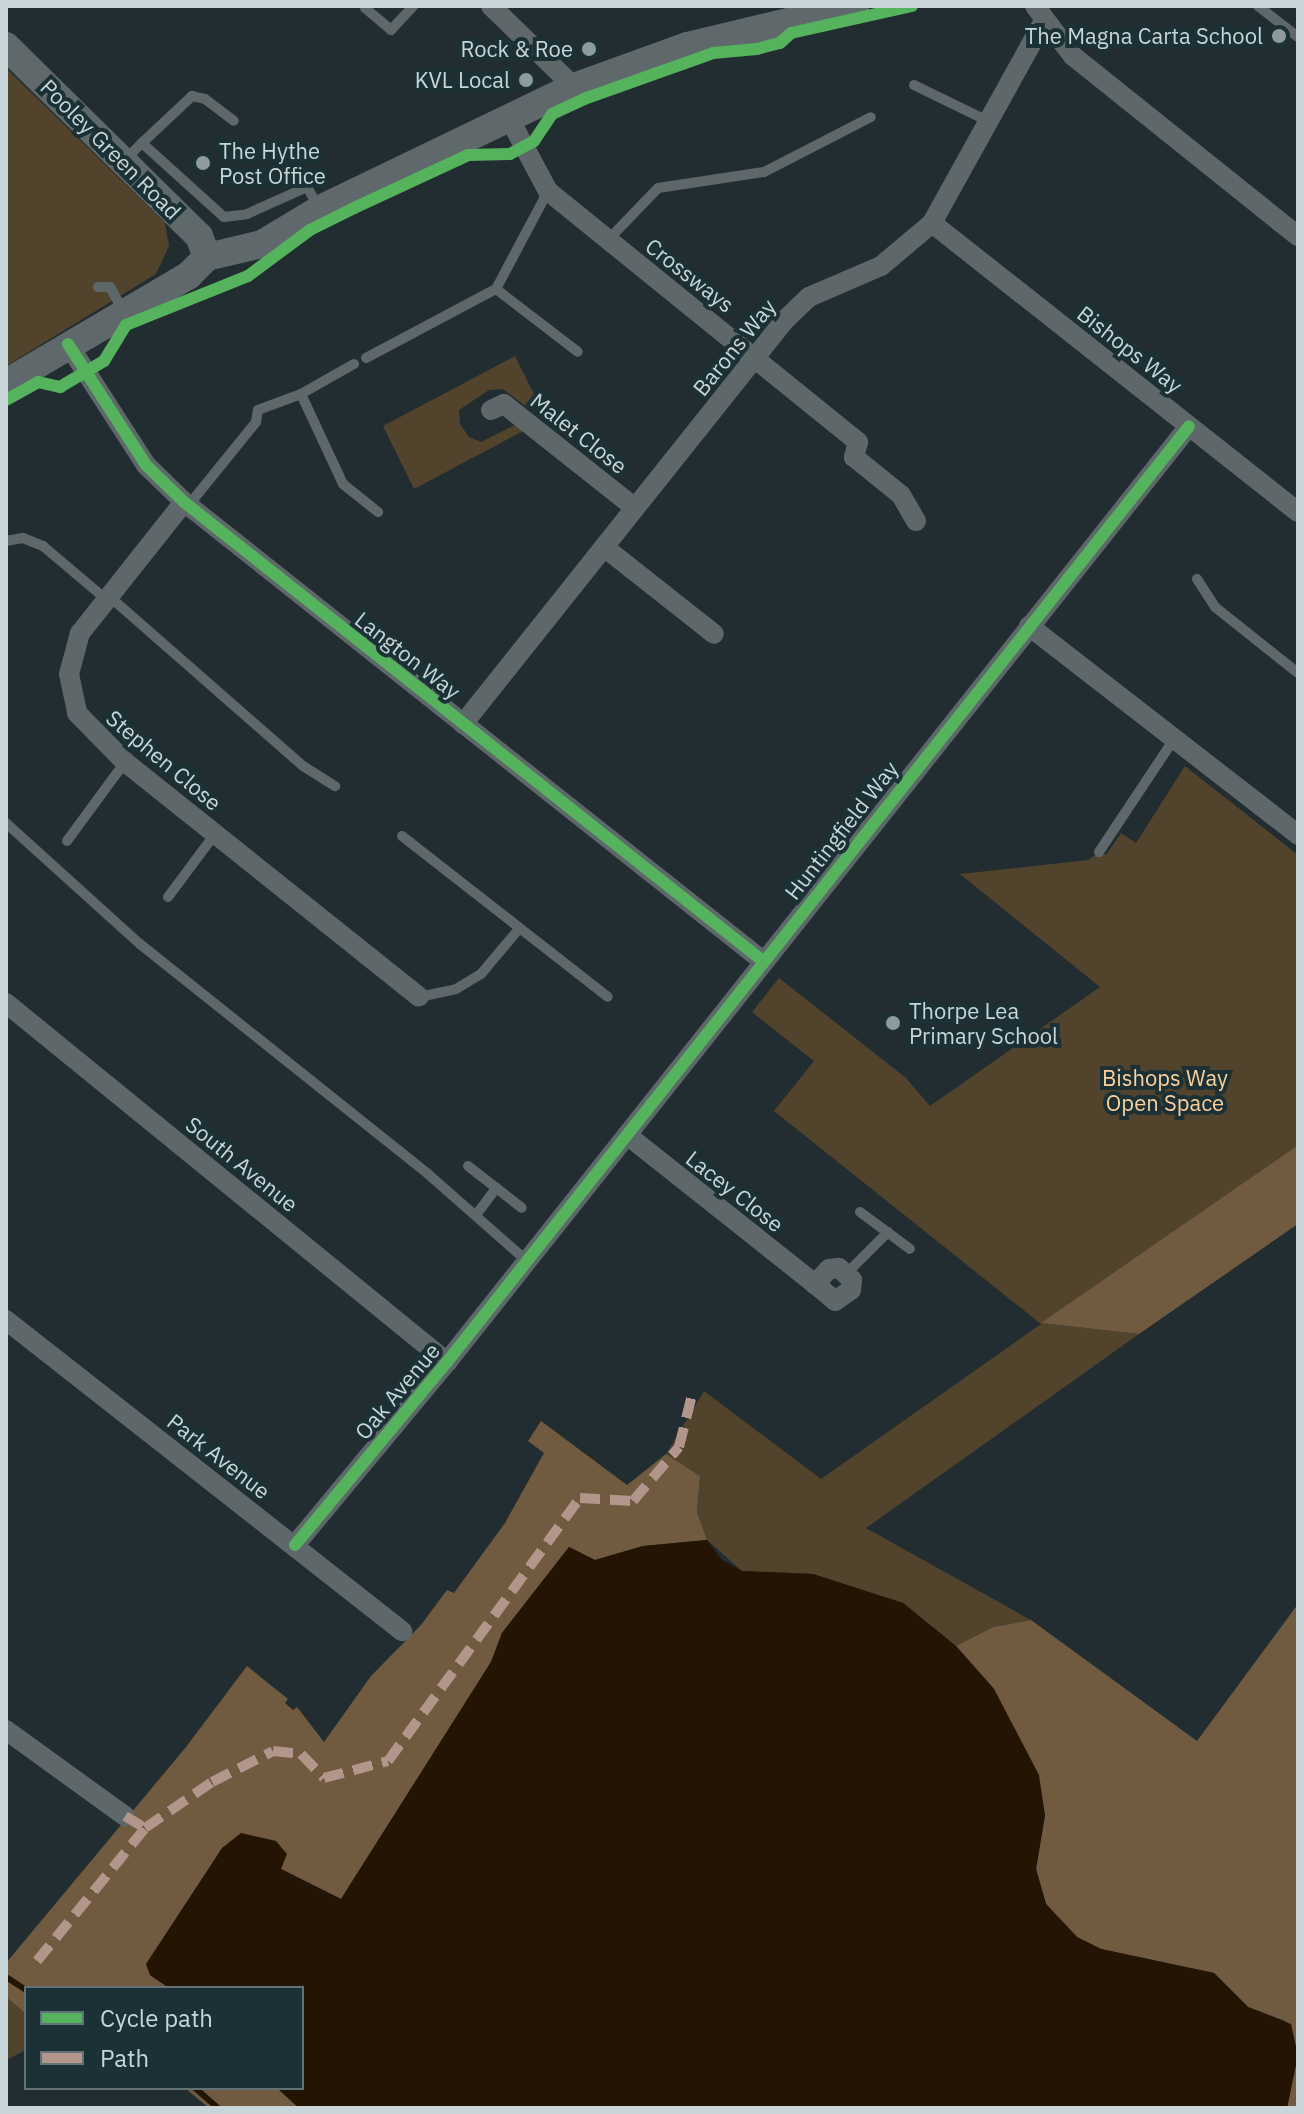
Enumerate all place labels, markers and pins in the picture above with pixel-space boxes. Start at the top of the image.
place label: The Magna Carta School [1025,23,1263,49]
marker: The Magna Carta School [1270,27,1288,45]
place label: Rock & Roe [460,36,573,62]
marker: Rock & Roe [580,40,598,58]
place label: KVL Local [415,67,510,93]
marker: KVL Local [517,71,535,89]
place label: The Hythe Post Office [219,137,326,188]
marker: The Hythe Post Office [194,154,212,172]
place label: Thorpe Lea Primary School [909,997,1058,1048]
marker: Thorpe Lea Primary School [884,1014,902,1032]

